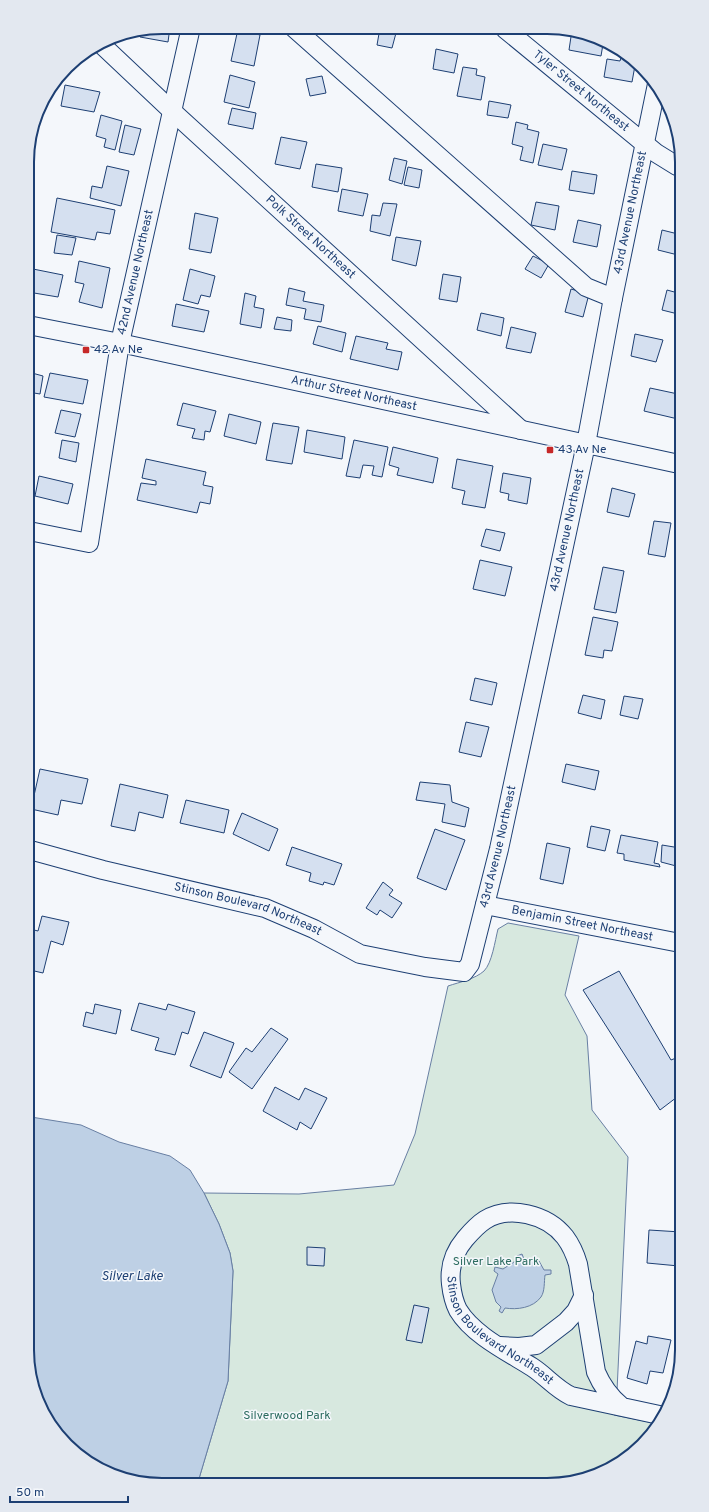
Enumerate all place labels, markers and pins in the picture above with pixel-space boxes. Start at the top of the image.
place label: 42 Av Ne [94,342,143,358]
marker: 42 Av Ne [81,345,91,355]
place label: 43 Av Ne [558,442,607,458]
marker: 43 Av Ne [545,445,555,455]

